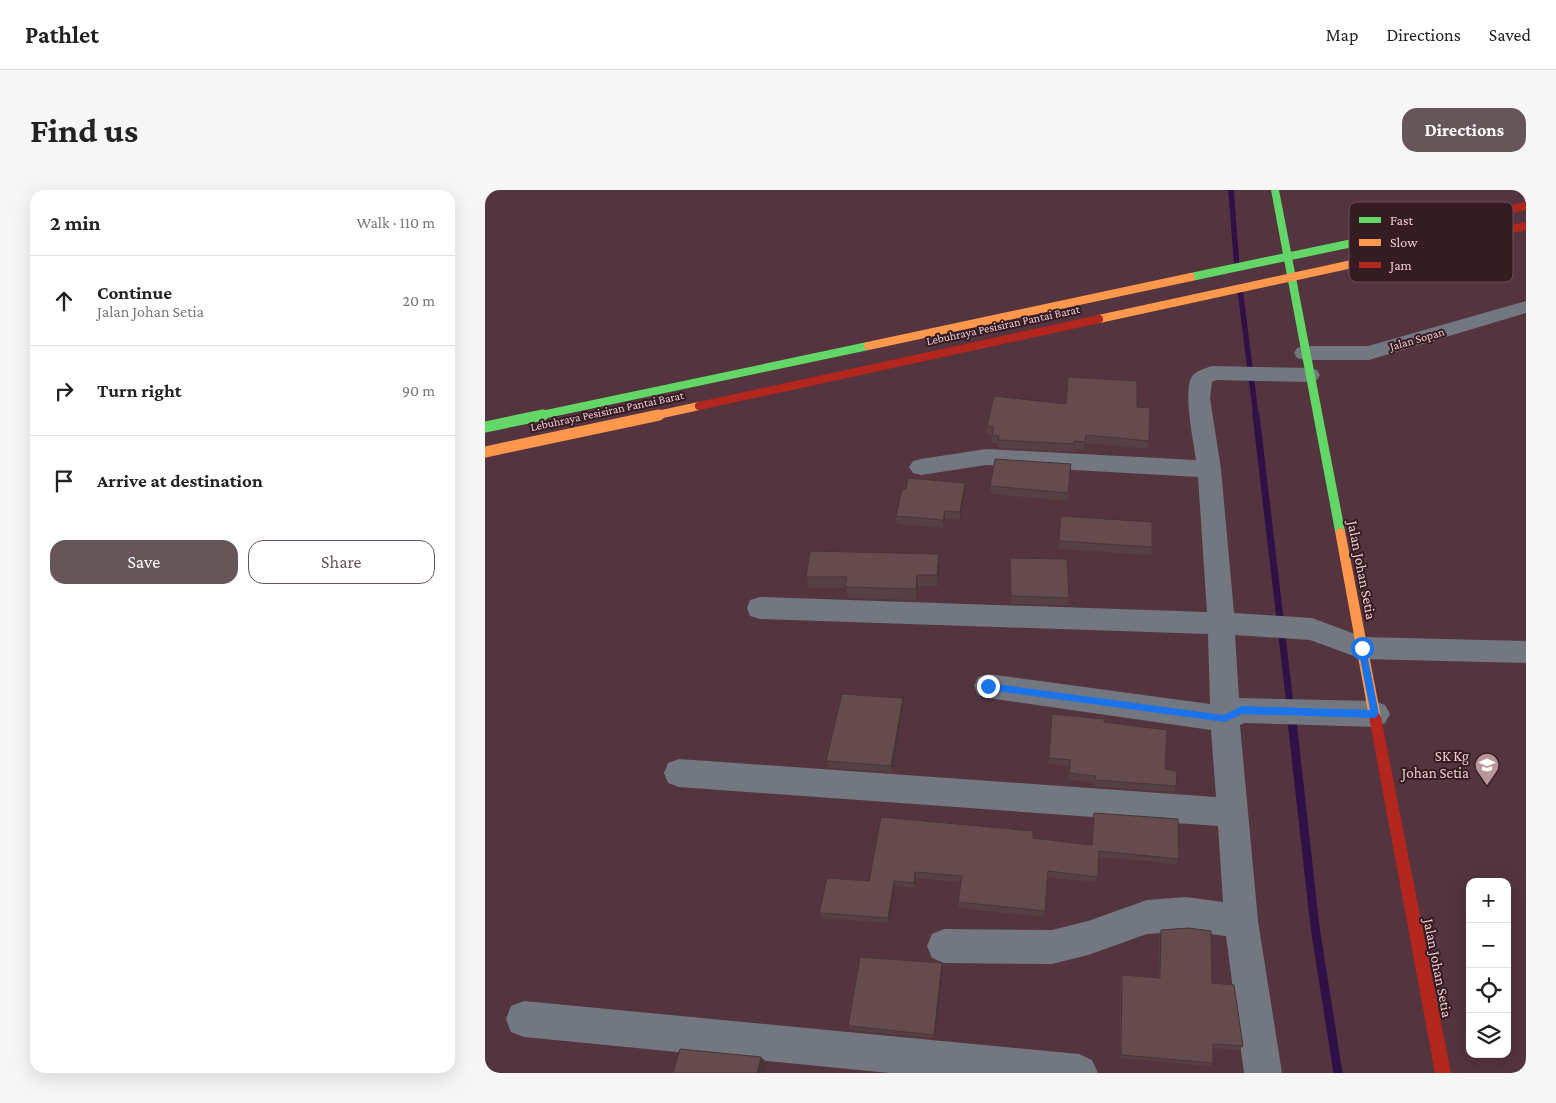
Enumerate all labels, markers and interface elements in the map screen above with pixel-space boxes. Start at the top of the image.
text: Pathlet [25,21,99,48]
text: Map [1326,25,1358,45]
text: Directions [1386,25,1461,45]
text: Saved [1489,25,1531,45]
button: Directions [1402,108,1526,152]
text: Find us [30,111,138,150]
legend [1349,202,1513,282]
text: 2 min [50,211,101,235]
text: Fast [1390,212,1414,228]
text: Walk · 110 m [356,214,435,231]
text: Slow [1390,234,1418,250]
text: Jam [1388,257,1412,273]
text: Continue [97,282,172,303]
icon: ahead [50,287,78,315]
text: 20 m [402,292,435,309]
street label: Lebuhraya Pesisiran Pantai Barat [925,302,1082,348]
text: Jalan Johan Setia [97,303,204,320]
street label: Jalan Sopan [1387,324,1447,354]
icon: right [50,377,78,405]
text: Turn right [97,380,182,401]
text: 90 m [402,382,435,399]
street label: Lebuhraya Pesisiran Pantai Barat [529,388,686,434]
icon: arrive [50,467,78,495]
text: Arrive at destination [97,470,263,491]
street label: Jalan Johan Setia [1343,517,1379,621]
button: Save [50,540,238,584]
button: Share [248,540,435,584]
route start [1351,637,1374,660]
route end [977,675,1000,698]
place label: SK Kg Johan Setia [1400,748,1469,782]
school or university icon: SK Kg Johan Setia [1474,752,1500,786]
map controls [1466,878,1511,1058]
button: + [1466,878,1511,923]
street label: Jalan Johan Setia [1419,915,1455,1019]
button: − [1466,923,1511,968]
button: locate [1466,968,1511,1013]
button: layers [1466,1013,1511,1058]

